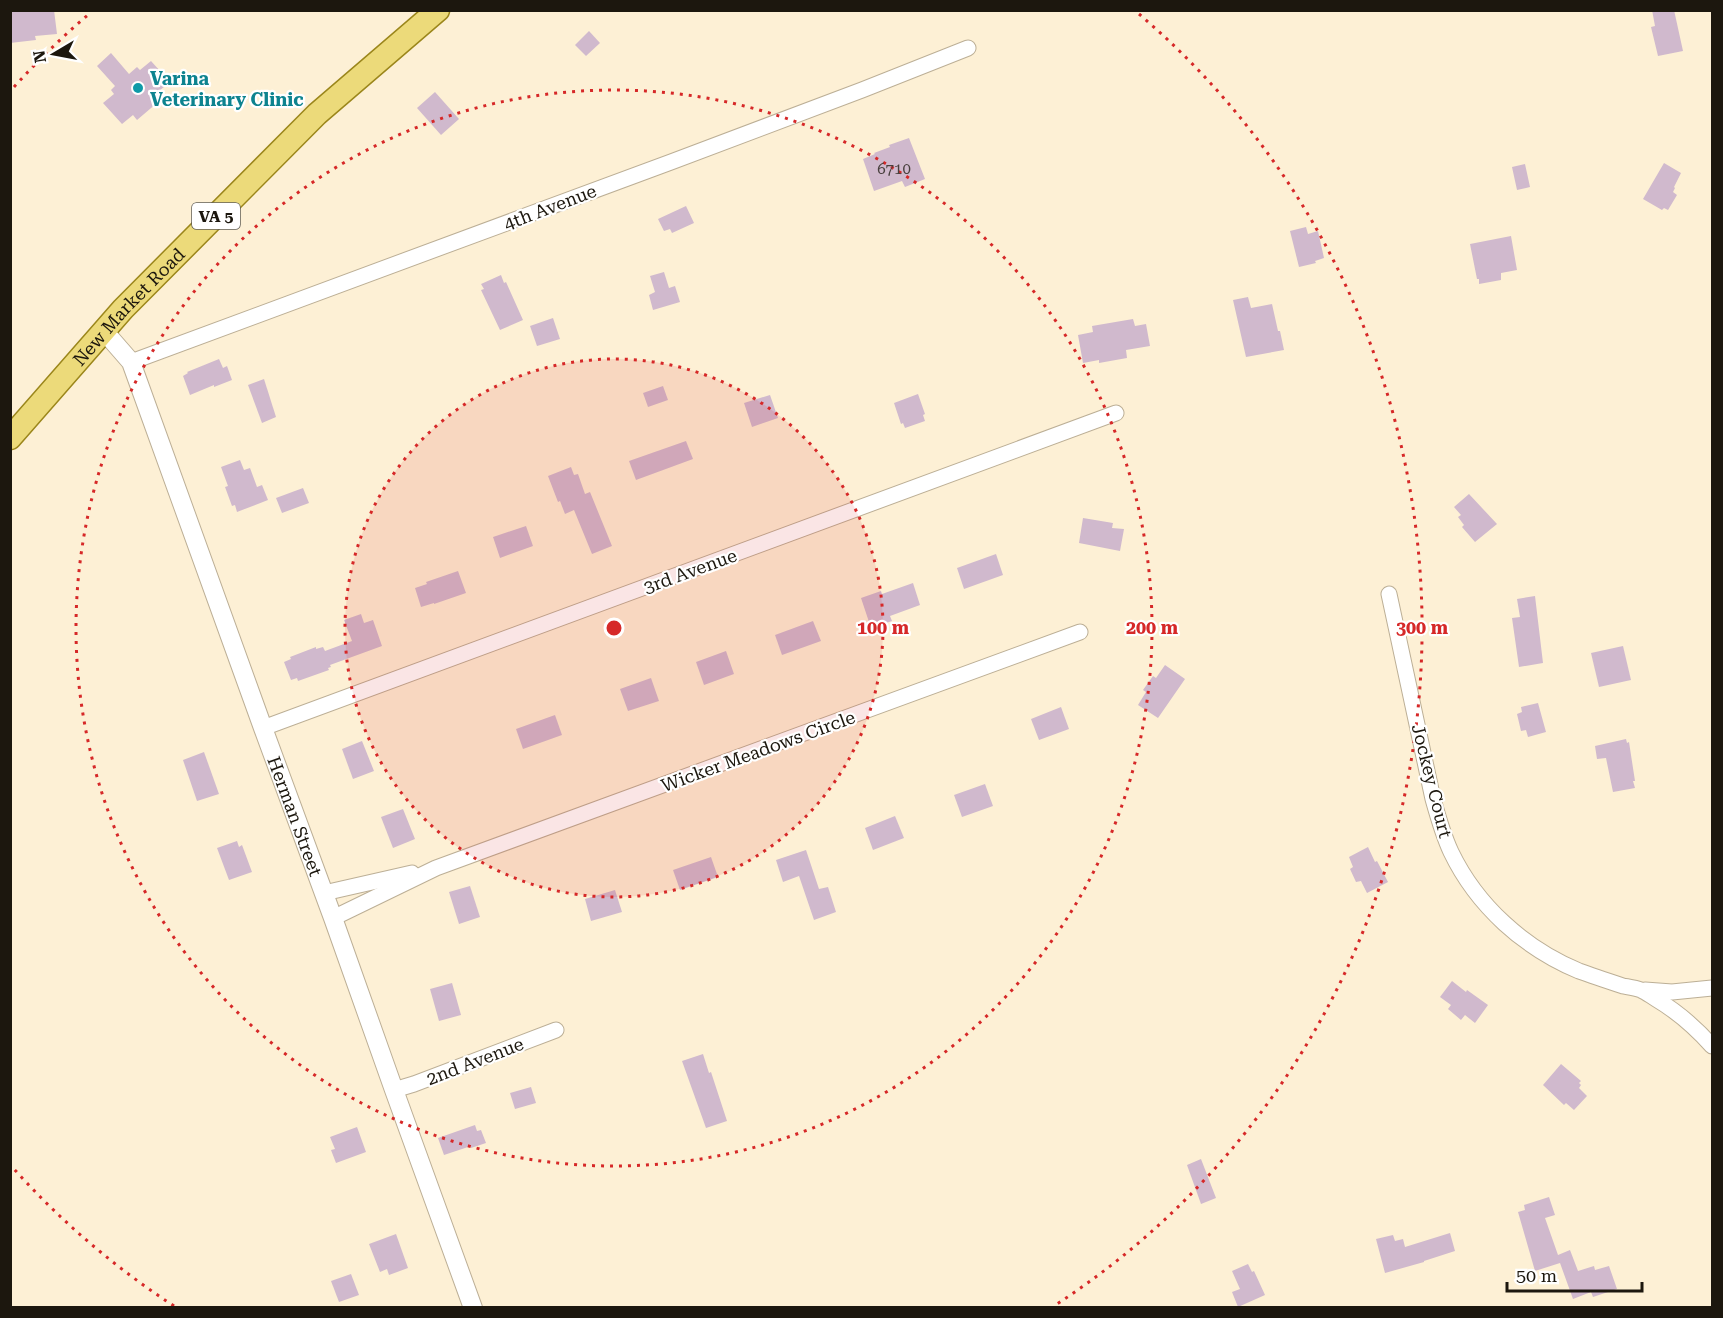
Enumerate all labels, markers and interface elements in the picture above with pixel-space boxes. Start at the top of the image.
north arrow [24,24,84,84]
text: N [29,49,50,64]
place label: Varina Veterinary Clinic [150,68,304,110]
marker: Varina Veterinary Clinic [131,81,145,95]
house number: 6710 [877,160,911,178]
street label: 4th Avenue [501,180,599,234]
road number: VA 5 [192,203,240,229]
street label: New Market Road [68,243,189,370]
street label: 3rd Avenue [640,544,740,598]
text: 100 m [857,617,910,638]
text: 200 m [1126,617,1179,638]
text: 300 m [1396,617,1449,638]
centre of rings [604,618,624,638]
street label: Wicker Meadows Circle [658,706,858,796]
street label: Jockey Court [1408,722,1456,840]
street label: Herman Street [264,753,327,879]
street label: 2nd Avenue [423,1033,527,1089]
scale bar [1507,1255,1642,1293]
text: 50 m [1516,1265,1557,1286]

